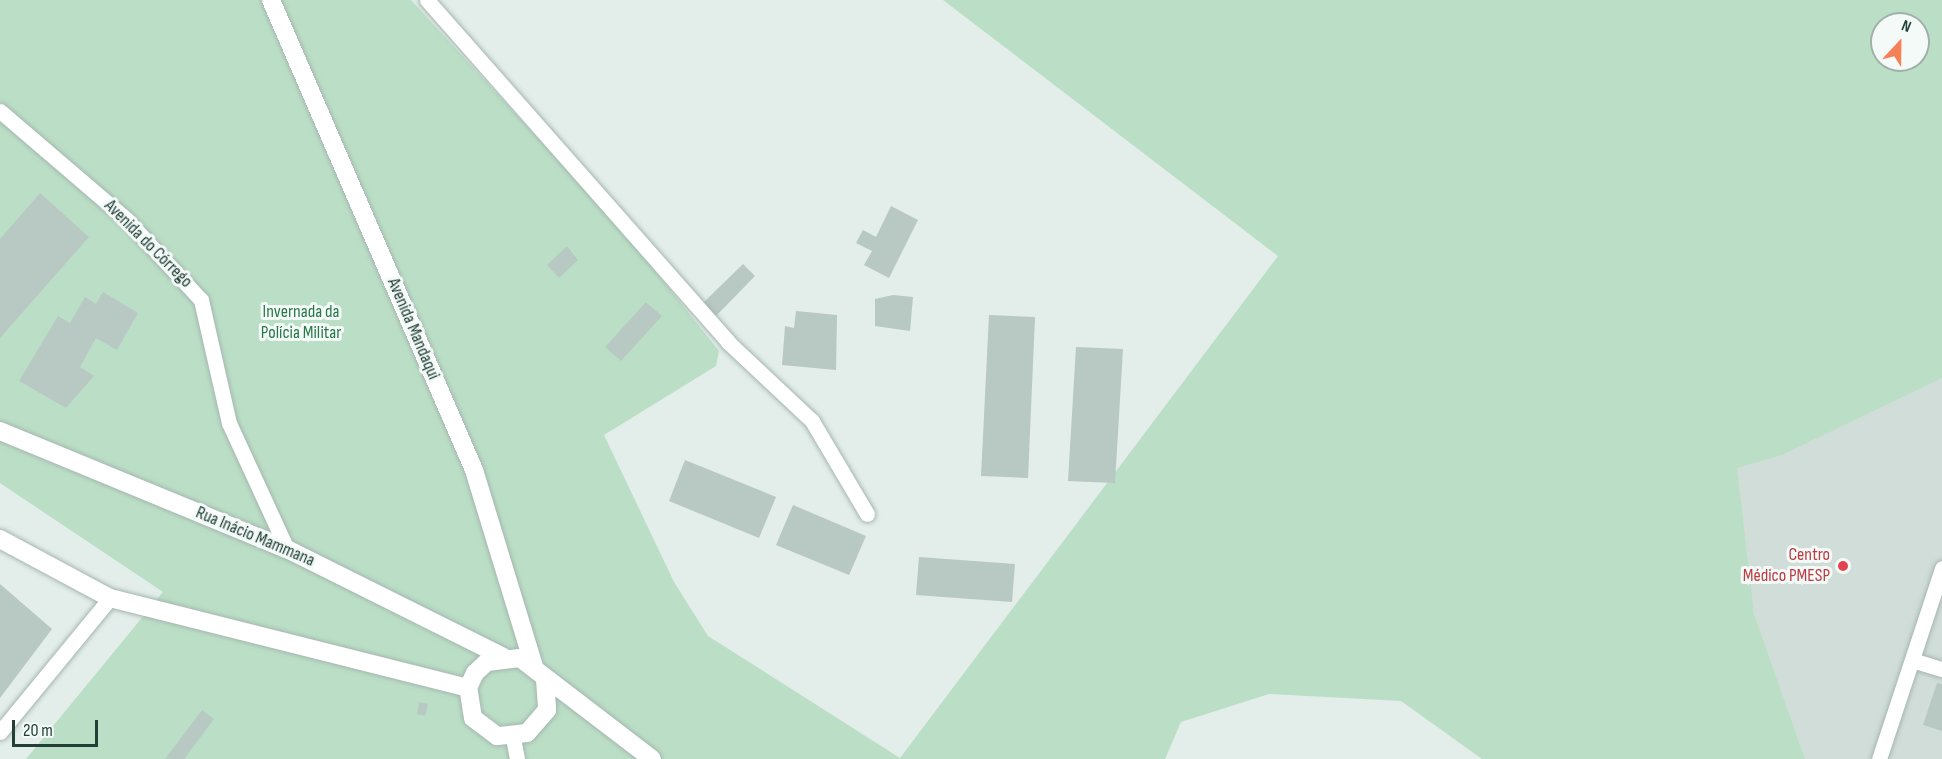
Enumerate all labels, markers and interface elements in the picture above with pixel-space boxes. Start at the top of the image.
north arrow [1870,12,1930,72]
text: N [1899,16,1914,37]
street label: Avenida do Córrego [99,195,197,293]
street label: Avenida Mandaqui [382,275,444,383]
park label: Invernada da Polícia Militar [261,302,341,344]
street label: Rua Inácio Mammana [192,502,318,572]
place label: Centro Médico PMESP [1743,545,1830,588]
marker: Centro Médico PMESP [1834,557,1852,575]
scale bar [15,708,100,746]
text: 20 m [23,720,53,741]

